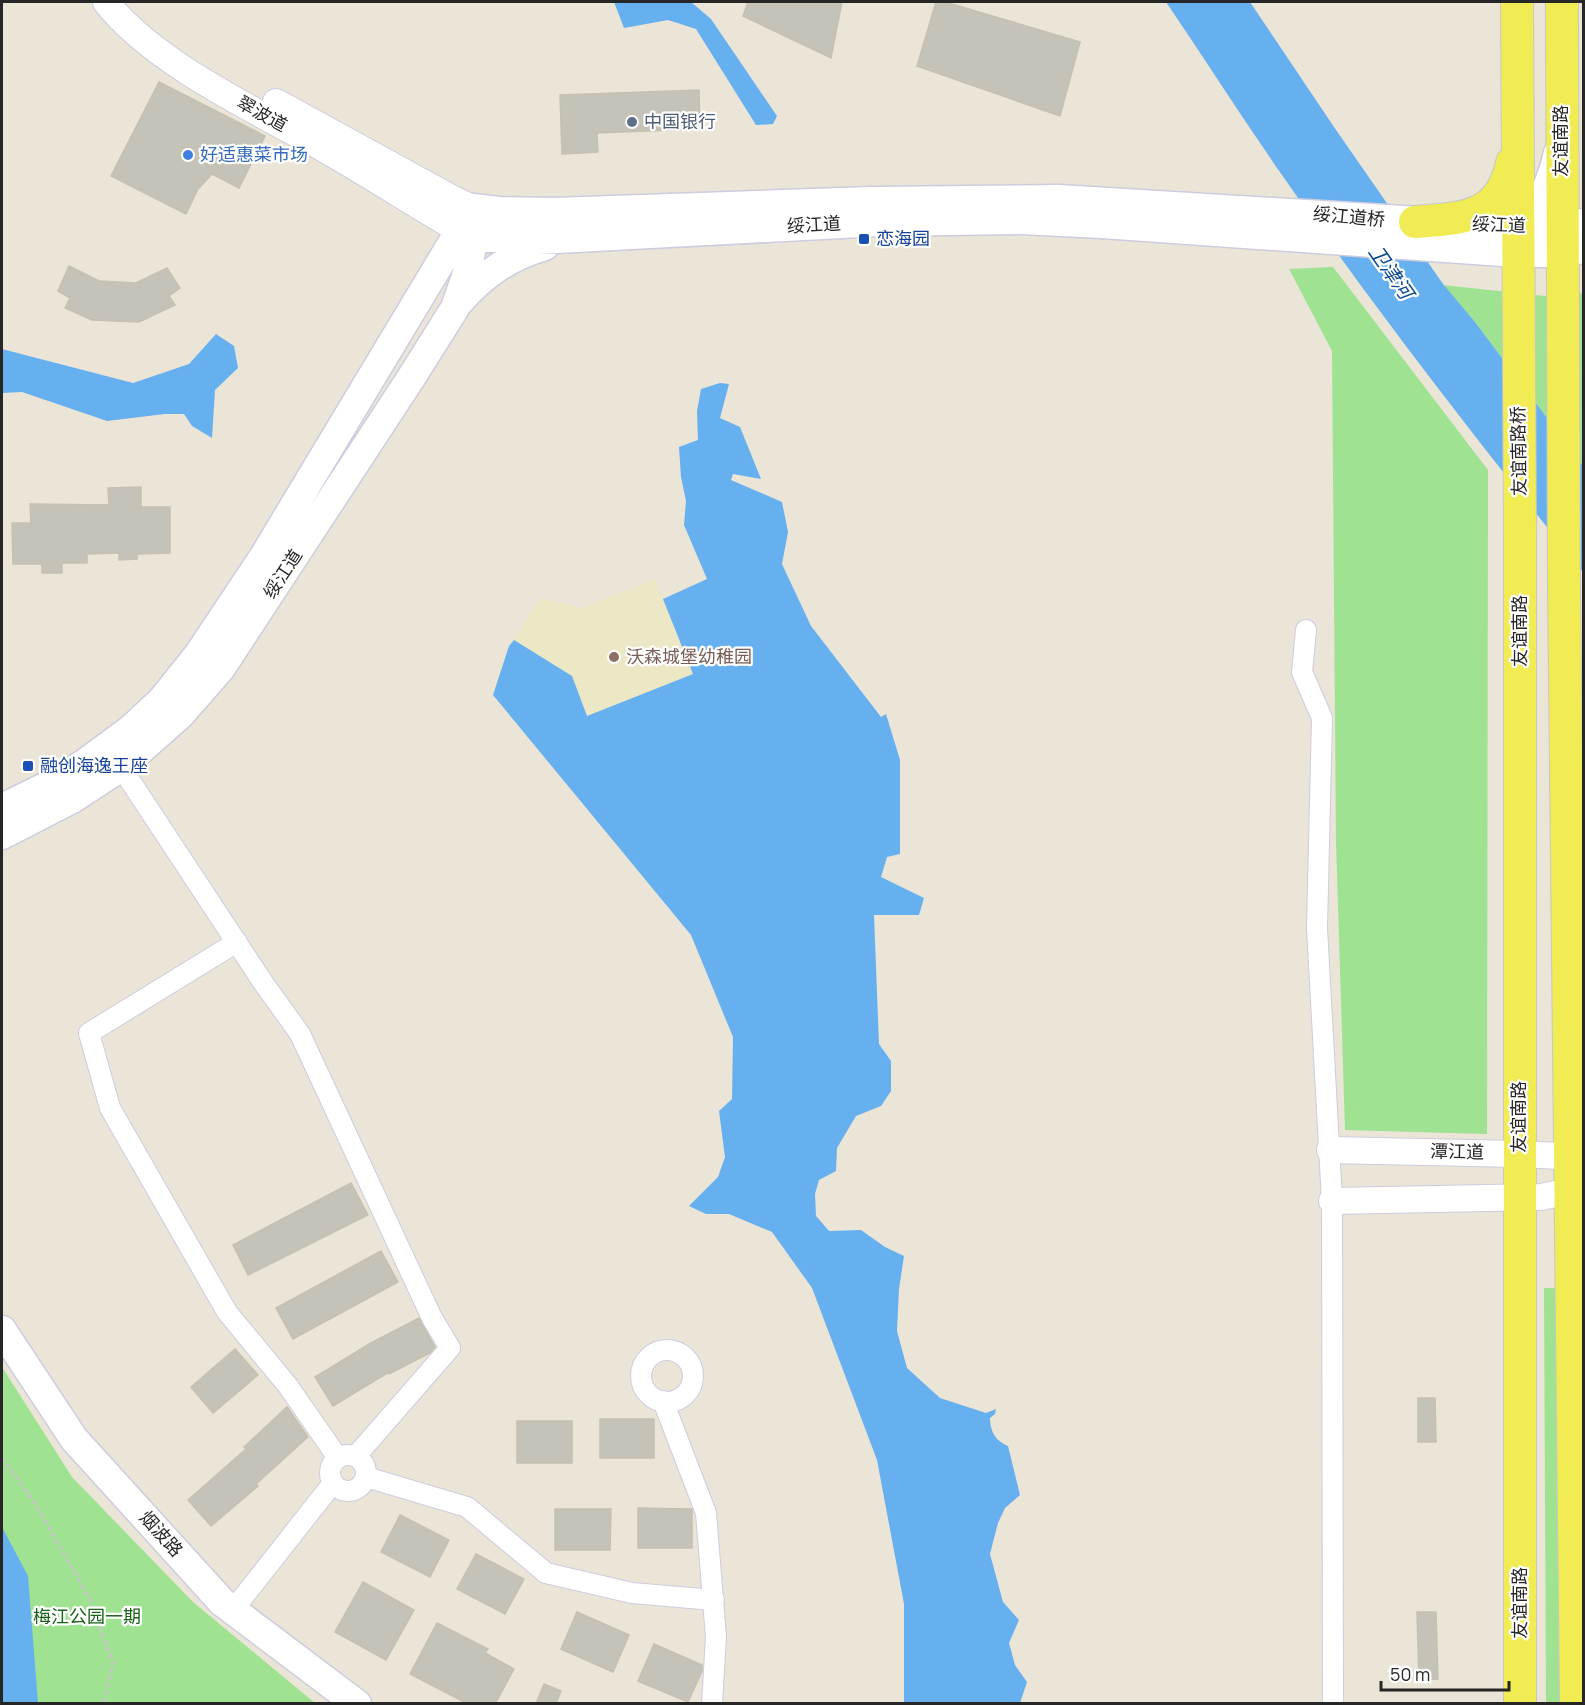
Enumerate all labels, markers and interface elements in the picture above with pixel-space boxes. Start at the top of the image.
street label: 翠波道 [233,90,292,137]
street label: 友谊南路 [1548,105,1572,177]
place label: 中国银行 [644,109,716,133]
marker: 中国银行 [625,115,639,129]
place label: 好适惠菜市场 [200,142,308,166]
marker: 好适惠菜市场 [181,148,195,162]
street label: 绥江道桥 [1312,201,1386,231]
street label: 绥江道 [786,211,842,237]
street label: 绥江道 [1472,211,1526,237]
place label: 恋海园 [876,226,930,250]
marker: 恋海园 [857,232,871,246]
water label: 卫津河 [1363,239,1422,307]
street label: 友谊南路桥 [1505,406,1531,496]
street label: 绥江道 [257,544,307,603]
street label: 友谊南路 [1507,595,1531,667]
place label: 沃森城堡幼稚园 [626,644,752,668]
marker: 沃森城堡幼稚园 [607,650,621,664]
place label: 融创海逸王座 [40,753,148,777]
marker: 融创海逸王座 [21,759,35,773]
street label: 友谊南路 [1506,1081,1530,1153]
street label: 潭江道 [1430,1139,1484,1163]
street label: 烟波路 [135,1505,189,1561]
street label: 友谊南路 [1507,1567,1531,1639]
park label: 梅江公园一期 [33,1604,141,1628]
scale bar [1381,1654,1508,1692]
text: 50 m [1390,1662,1430,1686]

